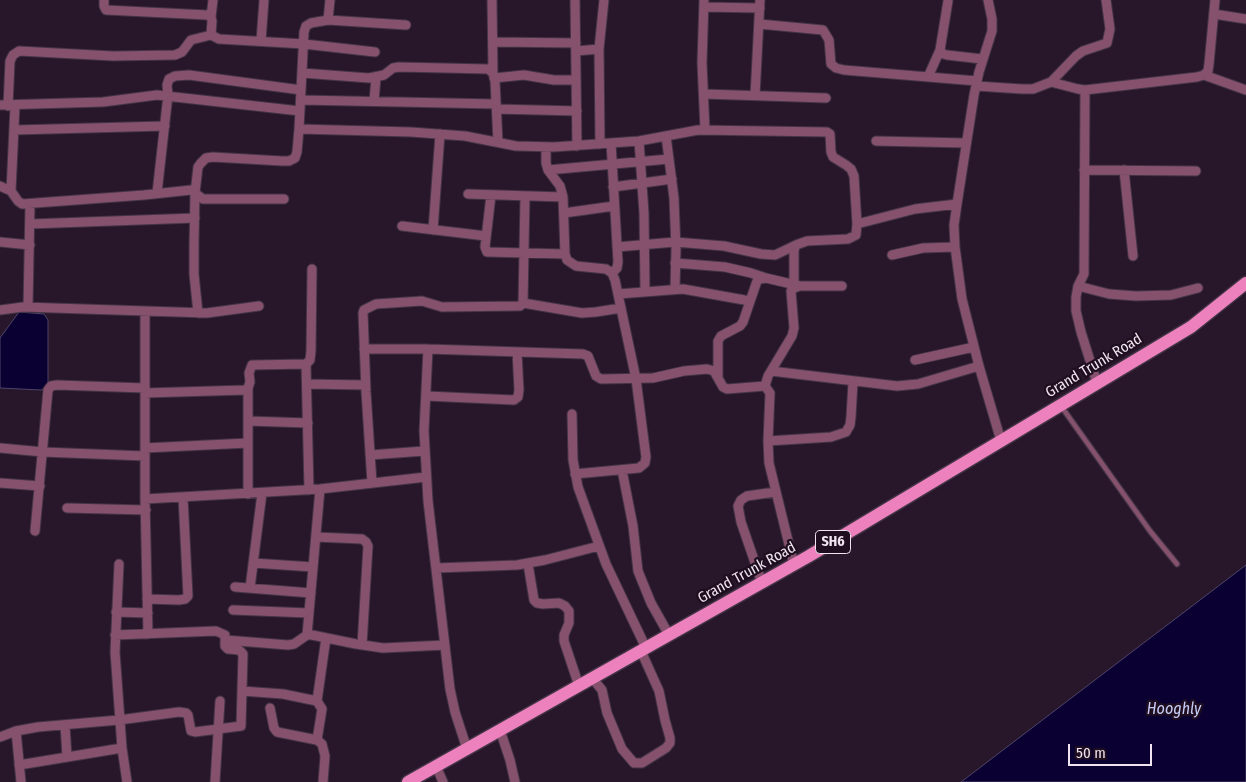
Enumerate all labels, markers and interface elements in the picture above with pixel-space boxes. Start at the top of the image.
street label: Grand Trunk Road [1043,330,1145,402]
road number: SH6 [816,530,850,554]
street label: Grand Trunk Road [695,539,799,607]
water label: Hooghly [1147,700,1201,720]
scale bar [1071,734,1155,766]
text: 50 m [1076,744,1106,762]

